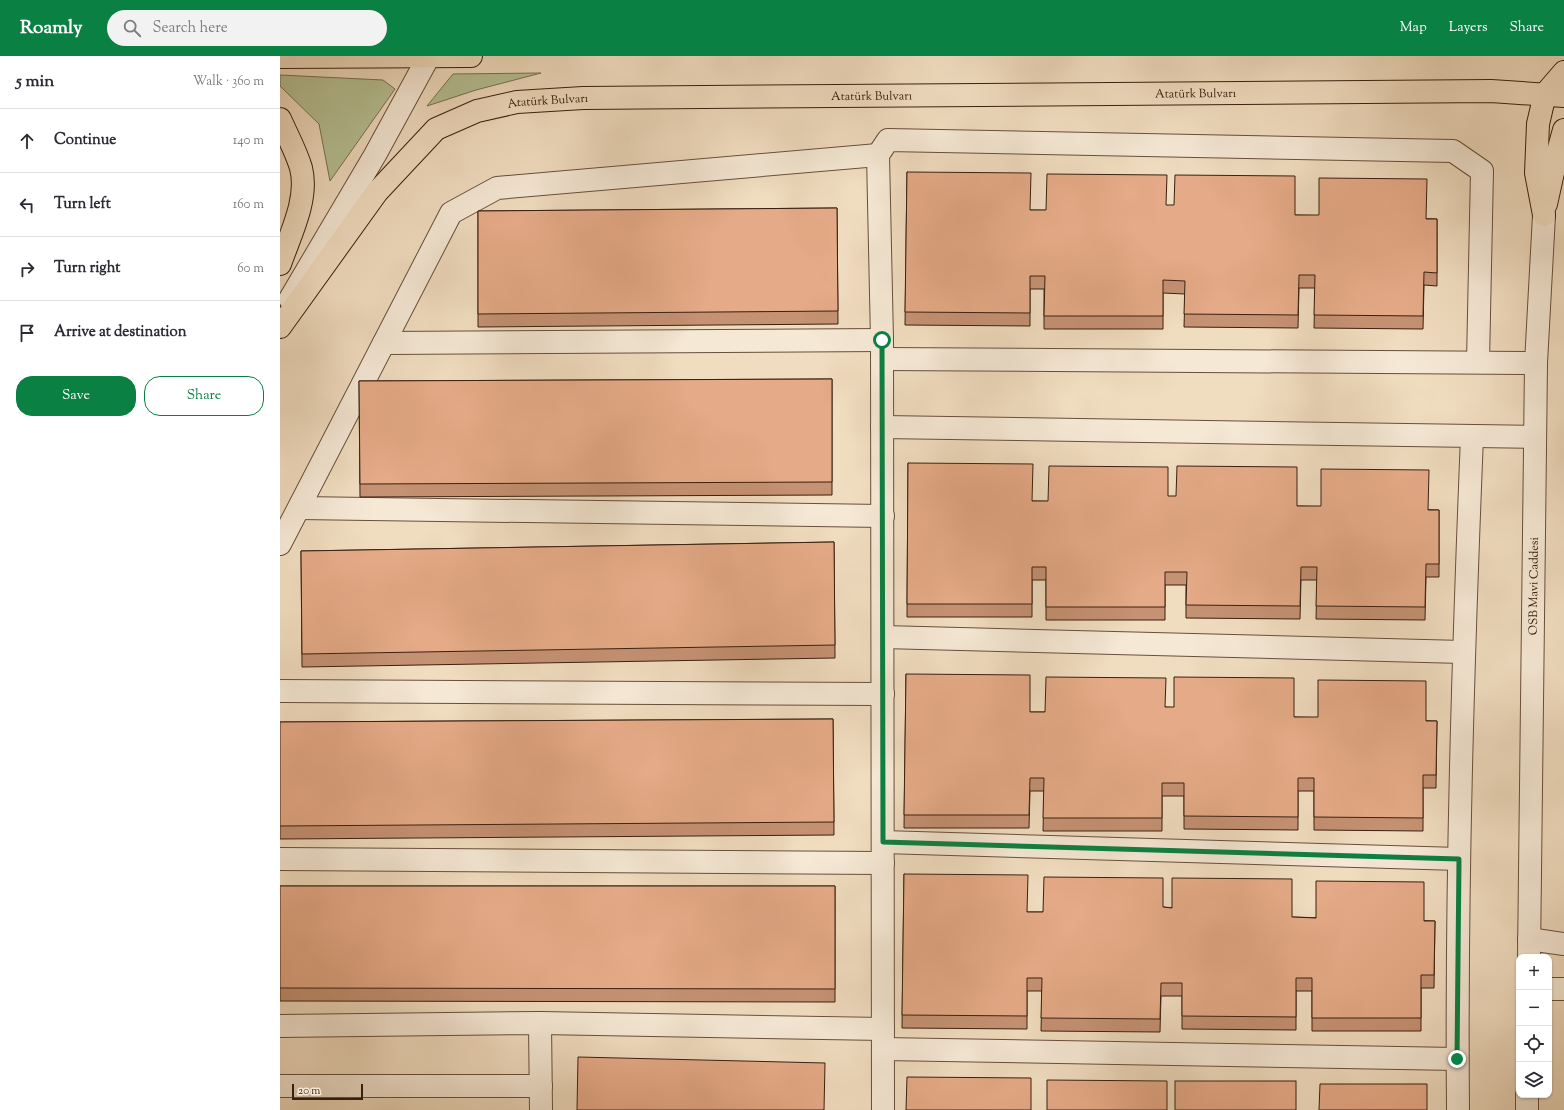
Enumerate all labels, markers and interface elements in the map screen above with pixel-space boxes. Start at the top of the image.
search box [107,10,387,46]
text: Roamly [20,15,83,42]
icon: search [121,17,143,39]
text: Search here [153,18,228,39]
text: Map [1400,18,1427,38]
text: Layers [1449,18,1487,38]
text: Share [1509,18,1544,38]
text: 5 min [16,70,54,94]
text: Walk · 360 m [193,73,264,91]
street label: Atatürk Bulvarı [1155,85,1237,104]
street label: Atatürk Bulvarı [831,87,913,106]
street label: Atatürk Bulvarı [506,90,589,114]
icon: ahead [16,130,38,152]
text: Continue [54,130,116,151]
text: 140 m [233,132,264,150]
icon: left [16,194,38,216]
text: Turn left [54,194,111,215]
text: 160 m [233,196,264,214]
icon: right [16,258,38,280]
text: Turn right [54,258,120,279]
text: 60 m [237,260,264,278]
icon: arrive [16,322,38,344]
text: Arrive at destination [54,322,187,343]
route start [873,331,891,349]
button: Save [16,376,136,416]
button: Share [144,376,264,416]
street label: OSB Mavi Caddesi [1525,536,1544,635]
map controls [1516,954,1552,1098]
button: + [1516,954,1552,990]
button: − [1516,990,1552,1026]
button: locate [1516,1026,1552,1062]
route end [1448,1050,1466,1068]
button: layers [1516,1062,1552,1098]
scale bar [292,1082,363,1101]
text: 20 m [298,1083,320,1099]

